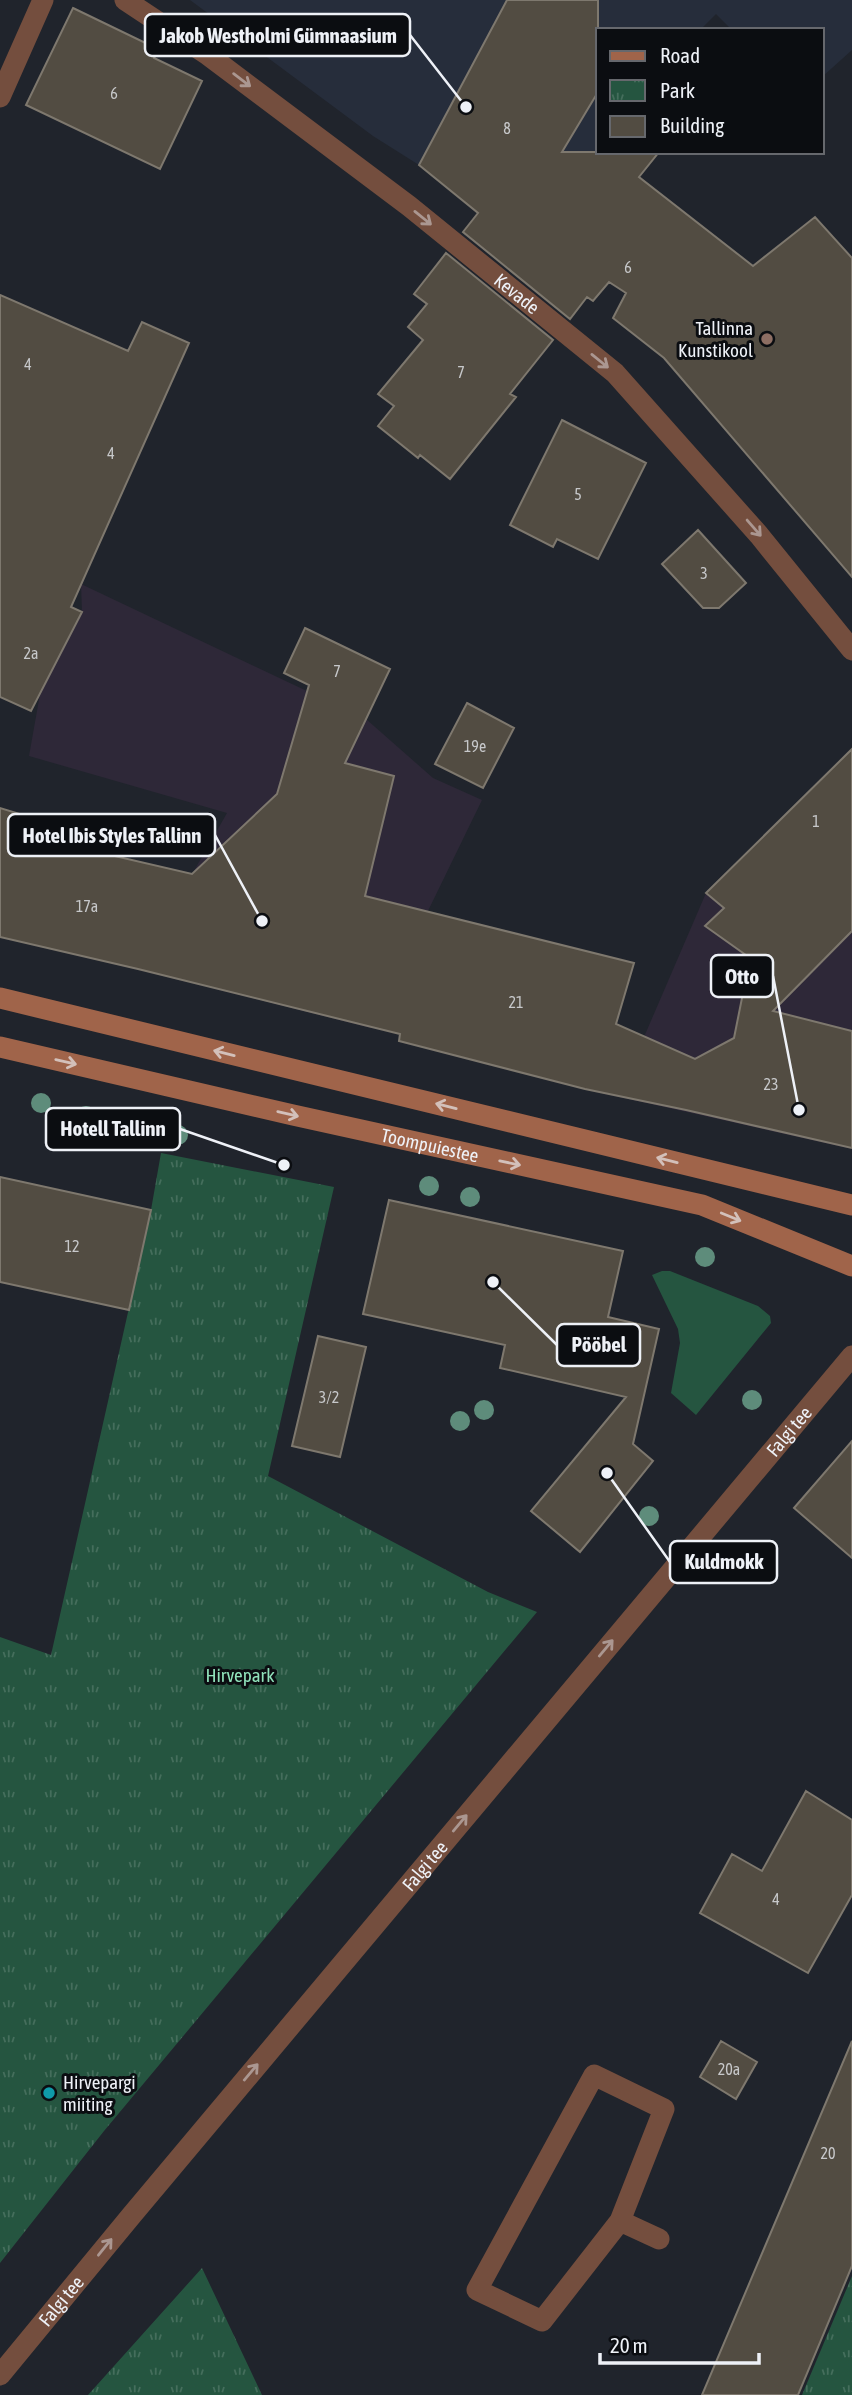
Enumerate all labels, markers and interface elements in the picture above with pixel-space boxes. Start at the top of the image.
callout: Jakob Westholmi Gümnaasium [145,14,410,56]
text: Jakob Westholmi Gümnaasium [158,23,397,47]
legend [596,28,824,154]
text: Road [660,43,700,67]
one-way arrow [232,73,250,88]
text: Park [660,78,695,102]
house number: 6 [110,84,118,102]
text: Building [660,113,724,137]
house number: 8 [503,119,511,137]
one-way arrow [413,210,432,225]
house number: 6 [624,258,632,276]
street label: Kevade [490,269,544,318]
place label: Tallinna Kunstikool [678,317,753,361]
marker: Tallinna Kunstikool [759,331,775,347]
one-way arrow [590,353,608,369]
house number: 4 [24,355,32,373]
house number: 7 [457,363,465,381]
house number: 4 [107,444,115,462]
house number: 5 [574,485,582,503]
one-way arrow [745,519,762,536]
house number: 3 [700,564,708,582]
house number: 2a [24,644,38,662]
house number: 7 [333,662,341,680]
house number: 19e [464,737,486,755]
house number: 1 [812,812,820,830]
callout: Hotel Ibis Styles Tallinn [8,814,215,856]
text: Hotel Ibis Styles Tallinn [23,823,201,847]
house number: 17a [76,897,98,915]
callout: Otto [711,955,773,997]
text: Otto [725,964,759,988]
house number: 21 [508,993,524,1011]
one-way arrow [214,1045,236,1058]
one-way arrow [55,1057,77,1070]
house number: 23 [763,1075,779,1093]
one-way arrow [435,1099,457,1112]
callout: Hotell Tallinn [46,1108,180,1150]
one-way arrow [276,1108,299,1121]
text: Hotell Tallinn [60,1116,166,1140]
street label: Toompuiestee [379,1124,481,1167]
one-way arrow [656,1153,679,1166]
one-way arrow [498,1157,521,1170]
one-way arrow [720,1211,741,1224]
house number: 12 [64,1237,80,1255]
callout: Pööbel [557,1324,640,1366]
text: Pööbel [572,1332,627,1356]
house number: 3/2 [319,1388,339,1406]
street label: Falgi tee [762,1402,816,1461]
callout: Kuldmokk [670,1541,777,1583]
text: Kuldmokk [684,1549,764,1573]
one-way arrow [599,1640,614,1658]
park label: Hirvepark [205,1664,275,1686]
one-way arrow [452,1814,468,1832]
street label: Falgi tee [397,1836,452,1895]
house number: 4 [772,1890,780,1908]
house number: 20a [718,2060,740,2078]
one-way arrow [243,2063,259,2081]
place label: Hirvepargi miiting [63,2071,136,2115]
marker: Hirvepargi miiting [41,2085,57,2101]
house number: 20 [820,2144,836,2162]
one-way arrow [98,2238,113,2256]
street label: Falgi tee [34,2271,88,2330]
scale bar [600,2322,759,2366]
text: 20 m [610,2333,648,2357]

